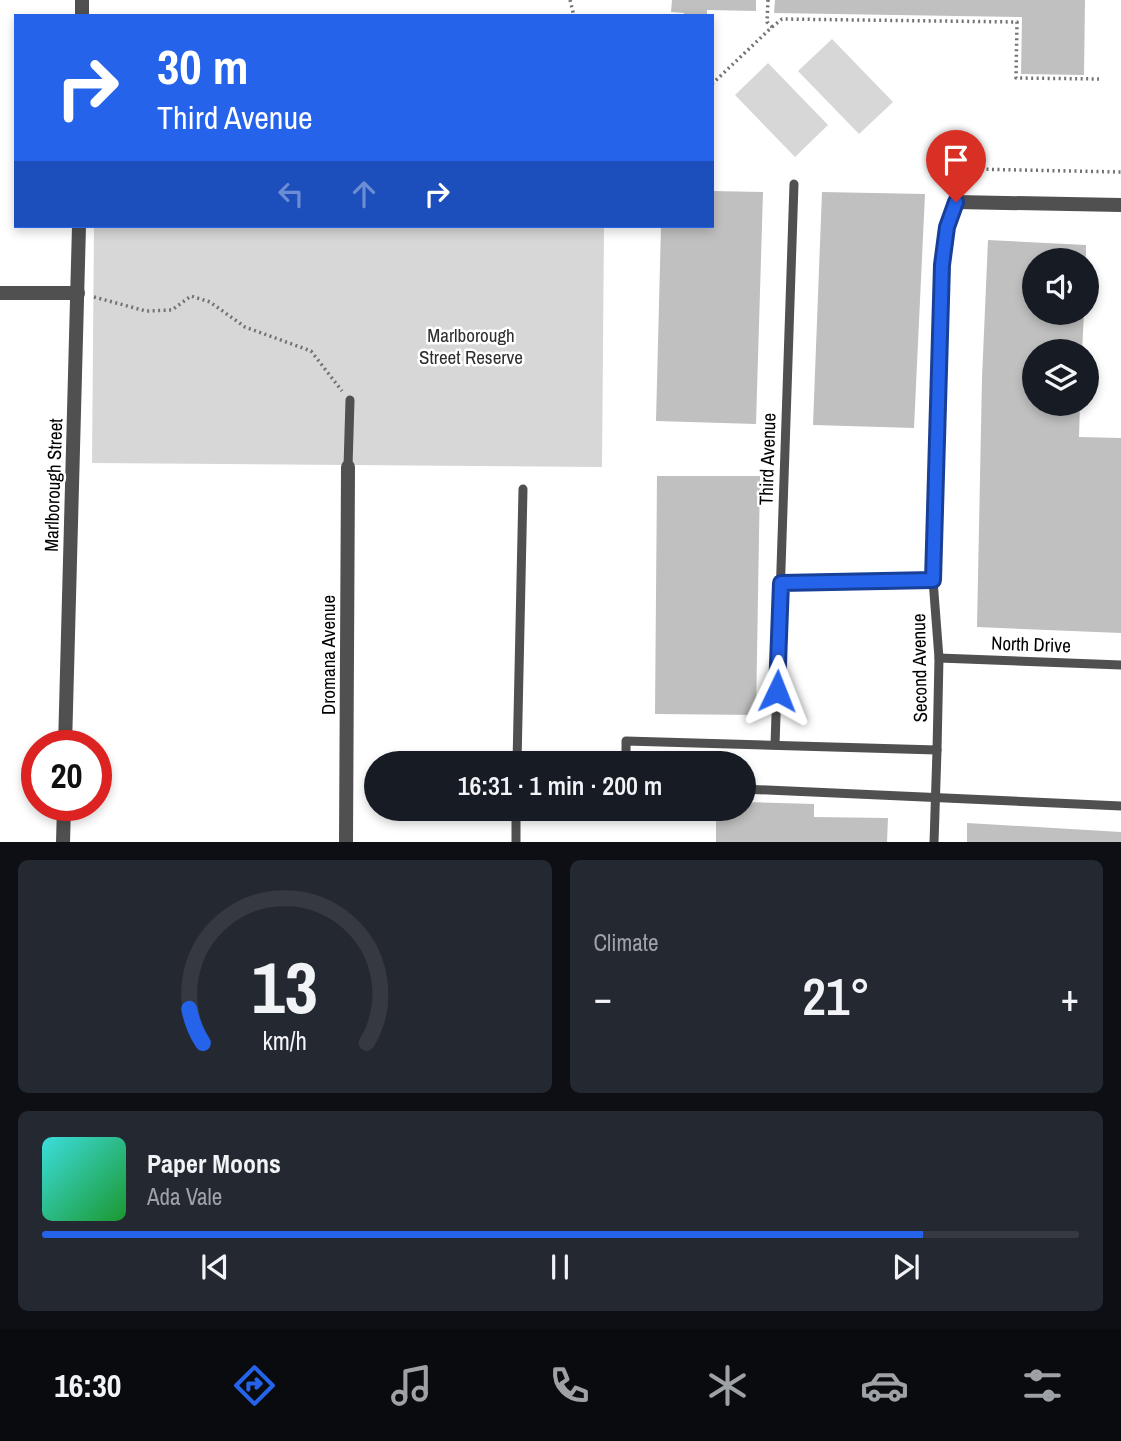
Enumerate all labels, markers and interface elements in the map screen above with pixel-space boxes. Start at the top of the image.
text: 30 m [157,33,249,99]
icon: right [42,42,133,133]
text: Third Avenue [157,96,313,139]
pin [926,130,986,202]
icon: arrive [937,141,975,179]
icon: left [272,175,310,213]
icon: ahead [345,175,383,213]
icon: right [418,175,456,213]
map controls [1022,248,1099,416]
button: sound [1022,248,1099,325]
park label: Marlborough Street Reserve [419,322,523,370]
button: layers [1022,339,1099,416]
street label: Third Avenue [752,412,782,506]
street label: Marlborough Street [38,417,68,552]
street label: Dromana Avenue [315,595,341,715]
street label: Second Avenue [905,613,933,723]
street label: North Drive [991,630,1071,658]
position arrow [740,654,814,728]
speed limit sign: 20 [21,730,112,821]
text: 16:31 · 1 min · 200 m [458,768,662,803]
text: Climate [594,927,658,958]
text: 13 [252,938,318,1036]
text: 21° [802,961,870,1031]
text: − [594,972,612,1023]
text: + [1061,972,1079,1023]
text: km/h [263,1023,307,1057]
text: Paper Moons [147,1146,281,1181]
text: Ada Vale [147,1181,222,1212]
icon: previous [196,1248,234,1286]
icon: pause [541,1248,579,1286]
icon: next [887,1248,925,1286]
icon: directions [230,1361,279,1410]
icon: music [387,1361,436,1410]
icon: phone [545,1361,594,1410]
icon: climate [703,1361,752,1410]
icon: car [860,1361,909,1410]
icon: filters [1018,1361,1067,1410]
text: 16:30 [54,1364,121,1407]

